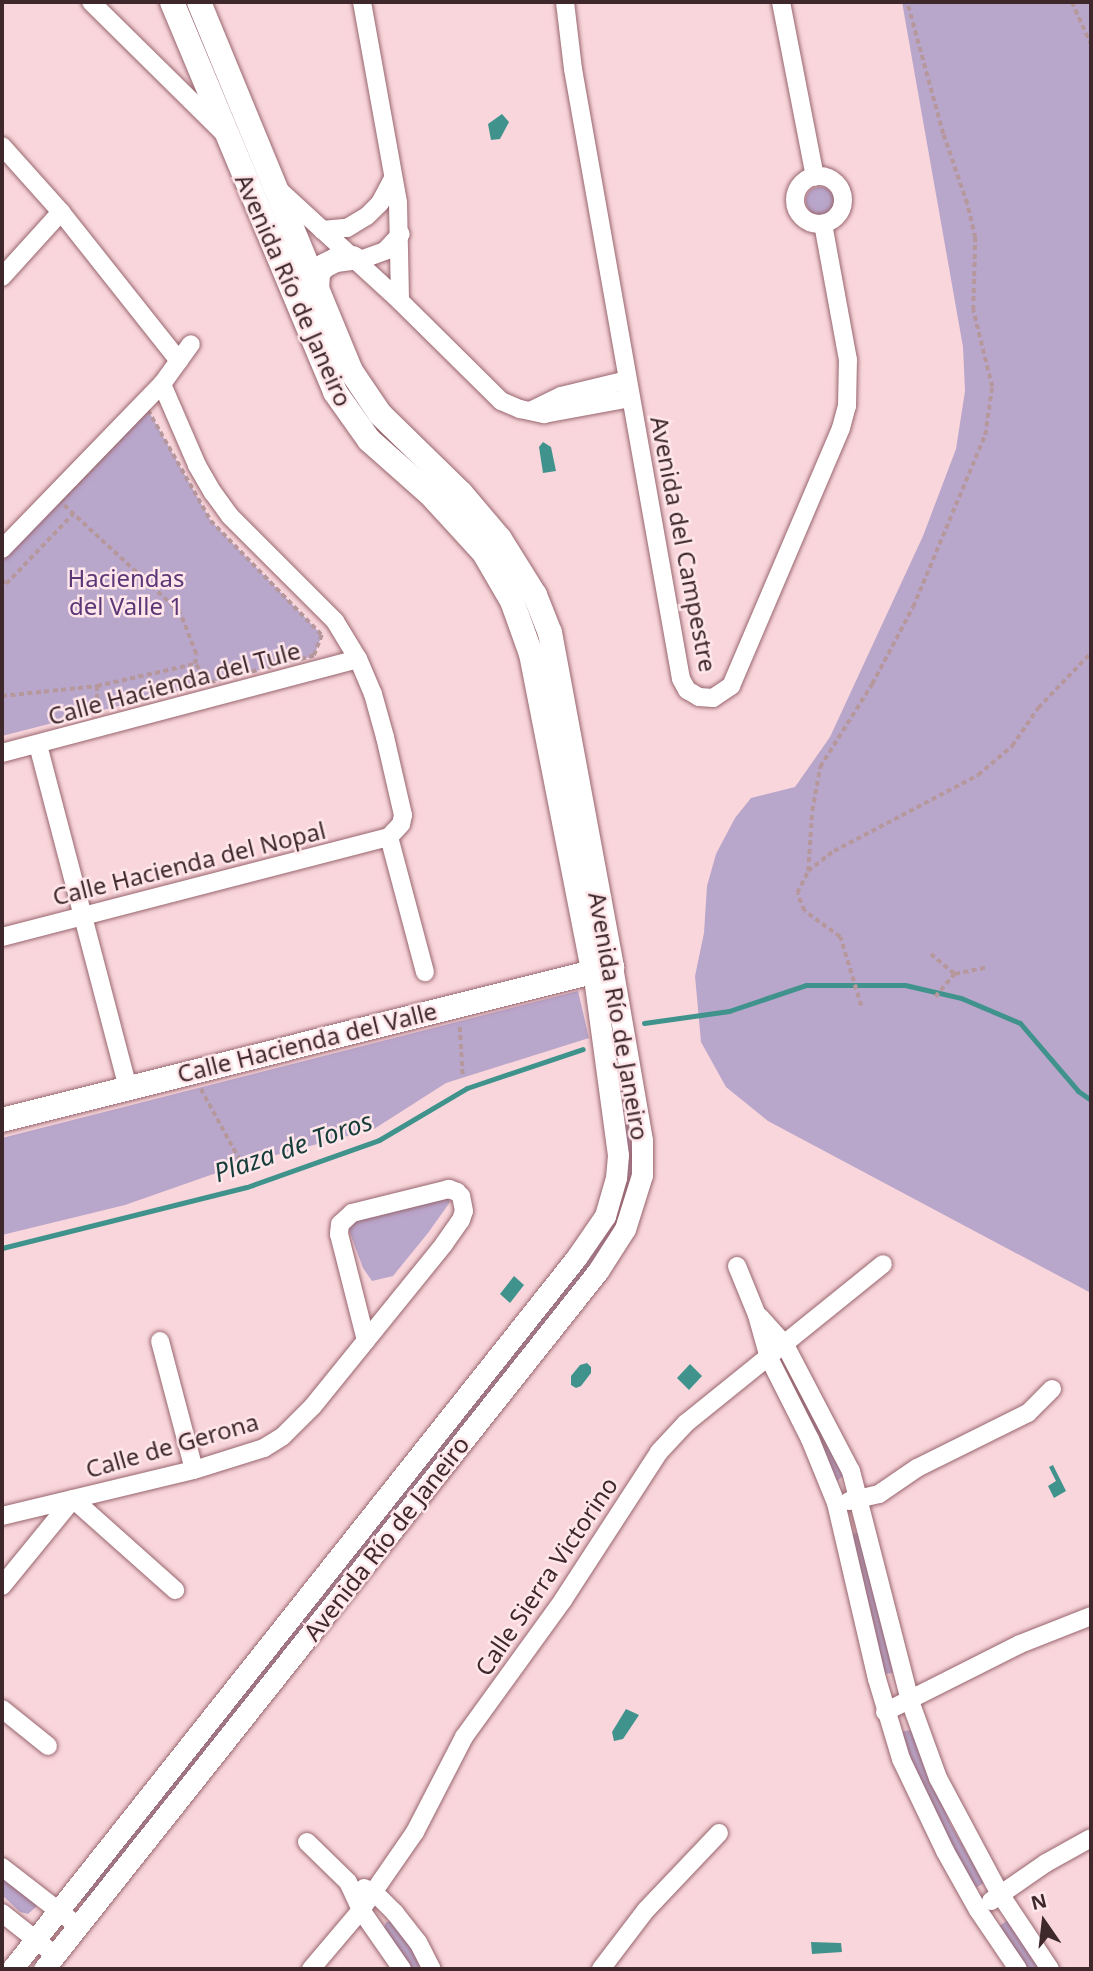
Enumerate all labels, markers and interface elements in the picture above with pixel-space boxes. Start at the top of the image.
street label: Avenida Río de Janeiro [230,169,358,411]
street label: Avenida del Campestre [645,414,723,674]
park label: Haciendas del Valle 1 [67,564,185,620]
street label: Calle Hacienda del Tule [45,635,303,731]
street label: Calle Hacienda del Nopal [49,815,329,911]
street label: Avenida Río de Janeiro [583,890,655,1142]
street label: Calle Hacienda del Valle [174,996,440,1088]
water label: Plaza de Toros [210,1105,376,1189]
street label: Calle de Gerona [82,1407,262,1483]
street label: Avenida Río de Janeiro [297,1430,475,1646]
street label: Calle Sierra Victorino [469,1471,623,1681]
north arrow [1009,1887,1079,1957]
text: N [1028,1887,1050,1916]

